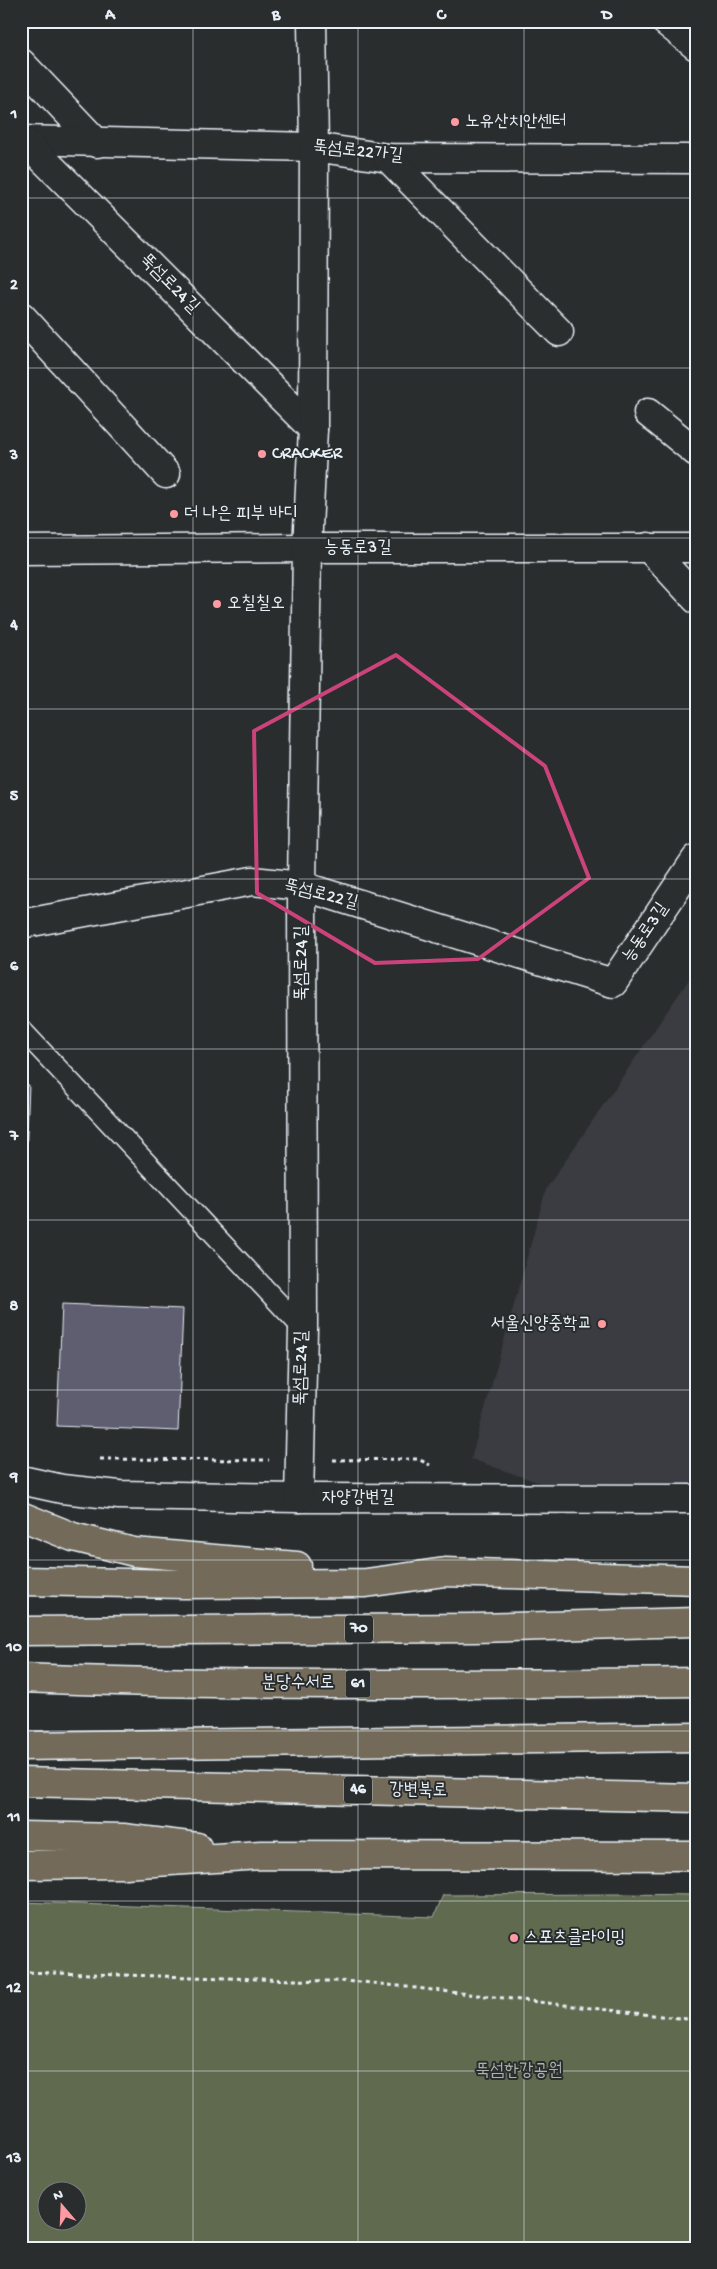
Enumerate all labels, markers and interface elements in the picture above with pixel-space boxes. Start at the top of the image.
text: A [104,7,116,26]
text: B [271,7,281,26]
text: C [436,7,447,26]
text: D [600,7,613,26]
text: 1 [10,106,17,125]
place label: 노유산치안센터 [465,112,566,133]
marker: 노유산치안센터 [449,116,461,128]
street label: 뚝섬로22가길 [312,137,404,167]
street label: 뚝섬로24길 [135,250,203,318]
text: 2 [10,277,18,296]
place label: CRACKER [272,444,343,465]
text: 3 [9,447,18,466]
marker: CRACKER [256,448,268,460]
place label: 더 나은 피부 바디 [184,504,298,525]
marker: 더 나은 피부 바디 [168,508,180,520]
street label: 능동로3길 [324,538,392,559]
place label: 오칠칠오 [227,594,285,615]
marker: 오칠칠오 [211,598,223,610]
text: 4 [9,617,18,636]
text: 5 [10,788,19,807]
street label: 뚝섬로22길 [282,876,361,914]
street label: 능동로3길 [618,899,674,967]
street label: 뚝섬로24길 [292,925,313,1001]
text: 6 [10,958,19,977]
text: 7 [9,1128,19,1147]
text: 8 [10,1298,19,1317]
place label: 서울신양중학교 [491,1314,592,1335]
marker: 서울신양중학교 [596,1318,608,1330]
street label: 뚝섬로24길 [291,1330,313,1406]
text: 9 [9,1469,18,1488]
street label: 자양강변길 [322,1488,395,1509]
road number: 70 [345,1616,373,1642]
text: 10 [5,1639,22,1658]
road number: 61 [346,1670,370,1698]
street label: 분당수서로 [262,1673,334,1694]
road number: 46 [344,1776,372,1804]
street label: 강변북로 [389,1780,447,1802]
text: 11 [7,1809,20,1828]
place label: 스포츠클라이밍 [524,1928,625,1949]
marker: 스포츠클라이밍 [508,1932,520,1944]
text: 12 [6,1980,21,1999]
park label: 뚝섬한강공원 [476,2061,562,2082]
text: 13 [6,2150,21,2169]
north arrow [38,2182,88,2232]
text: N [51,2187,66,2206]

